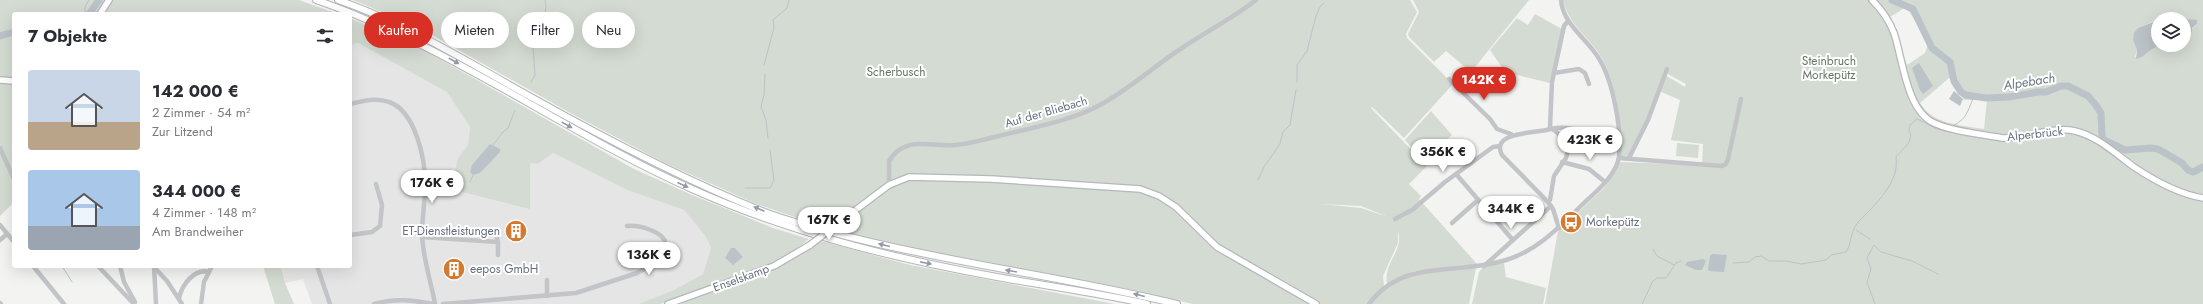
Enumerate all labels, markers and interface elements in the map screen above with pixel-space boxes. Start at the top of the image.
chip: Kaufen [364,12,433,48]
chip: Mieten [441,12,509,48]
chip: Filter [517,12,574,48]
chip: Neu [582,12,635,48]
map controls [2151,12,2191,52]
button: layers [2151,12,2191,52]
text: 7 Objekte [28,24,107,48]
icon: filters [314,25,336,47]
park label: Steinbruch Morkepütz [1802,52,1856,84]
one-way arrow [448,57,460,64]
park label: Scherbusch [867,63,925,81]
pin: 142K € [1451,67,1517,101]
water label: Alpebach [2001,68,2057,95]
text: 142K € [1461,70,1507,89]
text: 142 000 € [152,79,239,103]
icon: home [60,86,108,134]
street label: Auf der Bliebach [1003,92,1089,132]
text: 2 Zimmer · 54 m² [152,103,250,122]
text: Zur Litzend [152,122,213,141]
one-way arrow [561,122,573,129]
street label: Alperbrück [2006,122,2065,146]
pin: 423K € [1557,127,1623,161]
text: 423K € [1566,130,1614,149]
pin: 356K € [1410,139,1476,173]
text: 356K € [1420,142,1466,161]
pin: 176K € [399,170,465,204]
text: 176K € [410,173,454,192]
text: 344 000 € [152,179,241,203]
one-way arrow [677,182,688,188]
icon: home [60,186,108,234]
pin: 344K € [1478,196,1544,230]
text: 344K € [1487,199,1535,218]
text: 4 Zimmer · 148 m² [152,203,256,222]
one-way arrow [753,206,764,212]
pin: 167K € [796,207,862,241]
bus stop icon: Morkepütz [1558,209,1584,235]
text: 167K € [807,210,851,229]
place label: Morkepütz [1586,213,1640,231]
building icon: ET-Dienstleistungen [503,218,529,244]
text: Am Brandweiher [152,222,244,241]
place label: ET-Dienstleistungen [402,222,500,240]
pin: 136K € [616,242,682,276]
one-way arrow [877,242,889,248]
text: 136K € [627,245,671,264]
building icon: eepos GmbH [441,256,467,282]
street label: Enselskamp [710,259,772,297]
place label: eepos GmbH [470,260,538,278]
one-way arrow [920,260,932,266]
one-way arrow [1005,268,1017,274]
one-way arrow [1132,291,1145,297]

